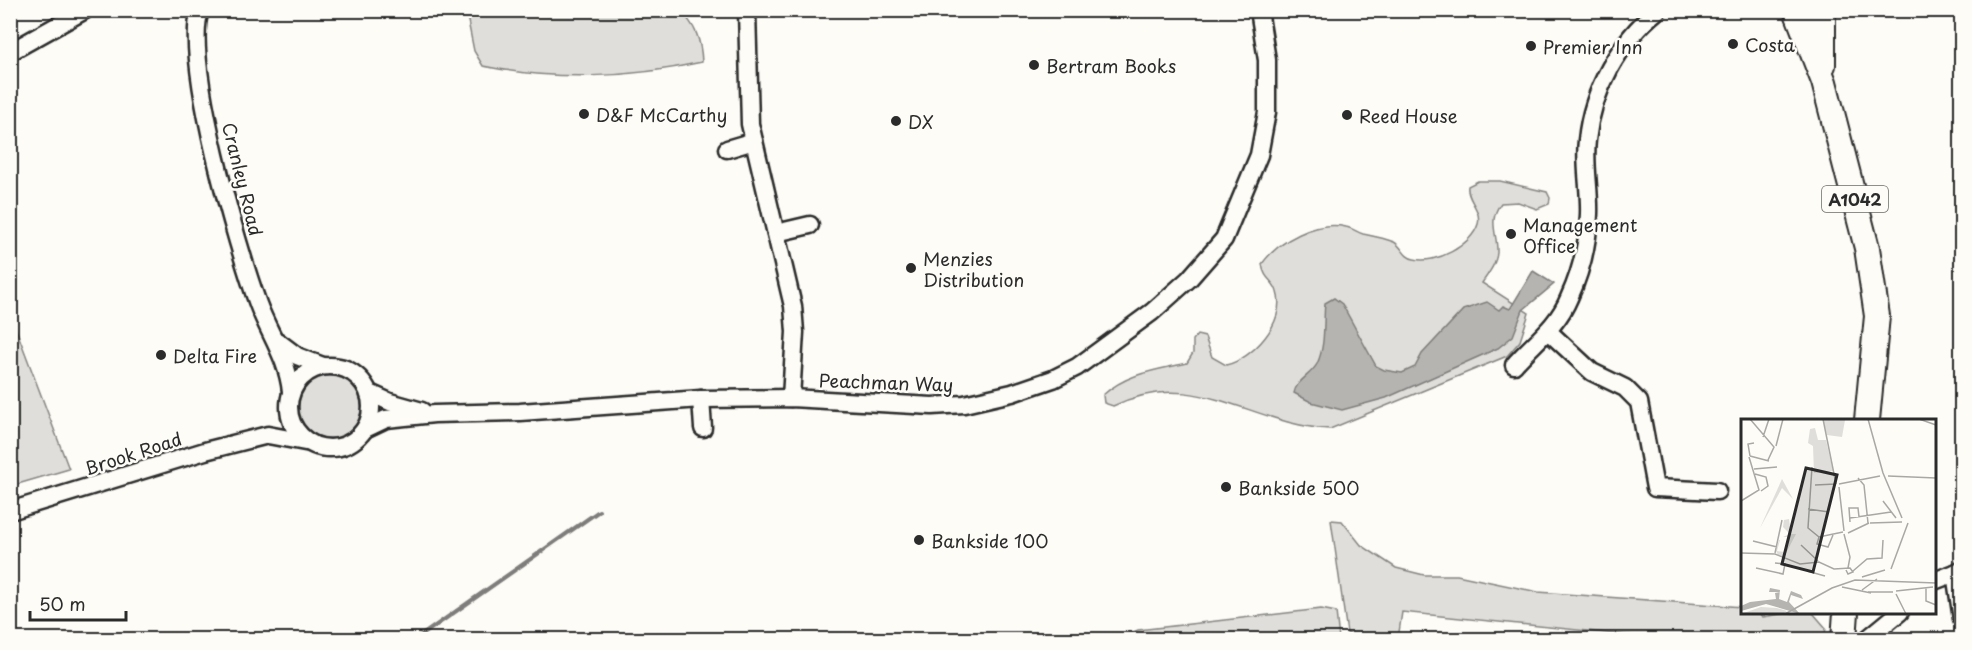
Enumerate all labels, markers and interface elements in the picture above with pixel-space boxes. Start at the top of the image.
place label: Costa [1745,31,1796,58]
place label: Premier Inn [1543,33,1643,60]
marker: Costa [1726,37,1740,51]
marker: Premier Inn [1524,39,1538,53]
place label: Bertram Books [1046,52,1176,79]
marker: Bertram Books [1027,58,1041,72]
place label: D&F McCarthy [596,101,727,128]
place label: Reed House [1359,102,1458,129]
marker: D&F McCarthy [577,107,591,121]
place label: DX [908,108,934,135]
marker: Reed House [1340,108,1354,122]
marker: DX [889,114,903,128]
street label: Cranley Road [216,119,270,239]
road number: A1042 [1822,186,1888,212]
place label: Management Office [1523,211,1637,259]
marker: Management Office [1504,227,1518,241]
place label: Menzies Distribution [923,245,1024,293]
marker: Menzies Distribution [904,261,918,275]
place label: Delta Fire [173,342,257,369]
marker: Delta Fire [154,348,168,362]
street label: Peachman Way [818,366,954,398]
inset map [1741,419,1936,614]
street label: Brook Road [81,425,185,481]
place label: Bankside 500 [1238,474,1360,501]
marker: Bankside 500 [1219,480,1233,494]
place label: Bankside 100 [931,527,1049,554]
marker: Bankside 100 [912,533,926,547]
scale bar [30,584,126,622]
text: 50 m [39,590,86,617]

